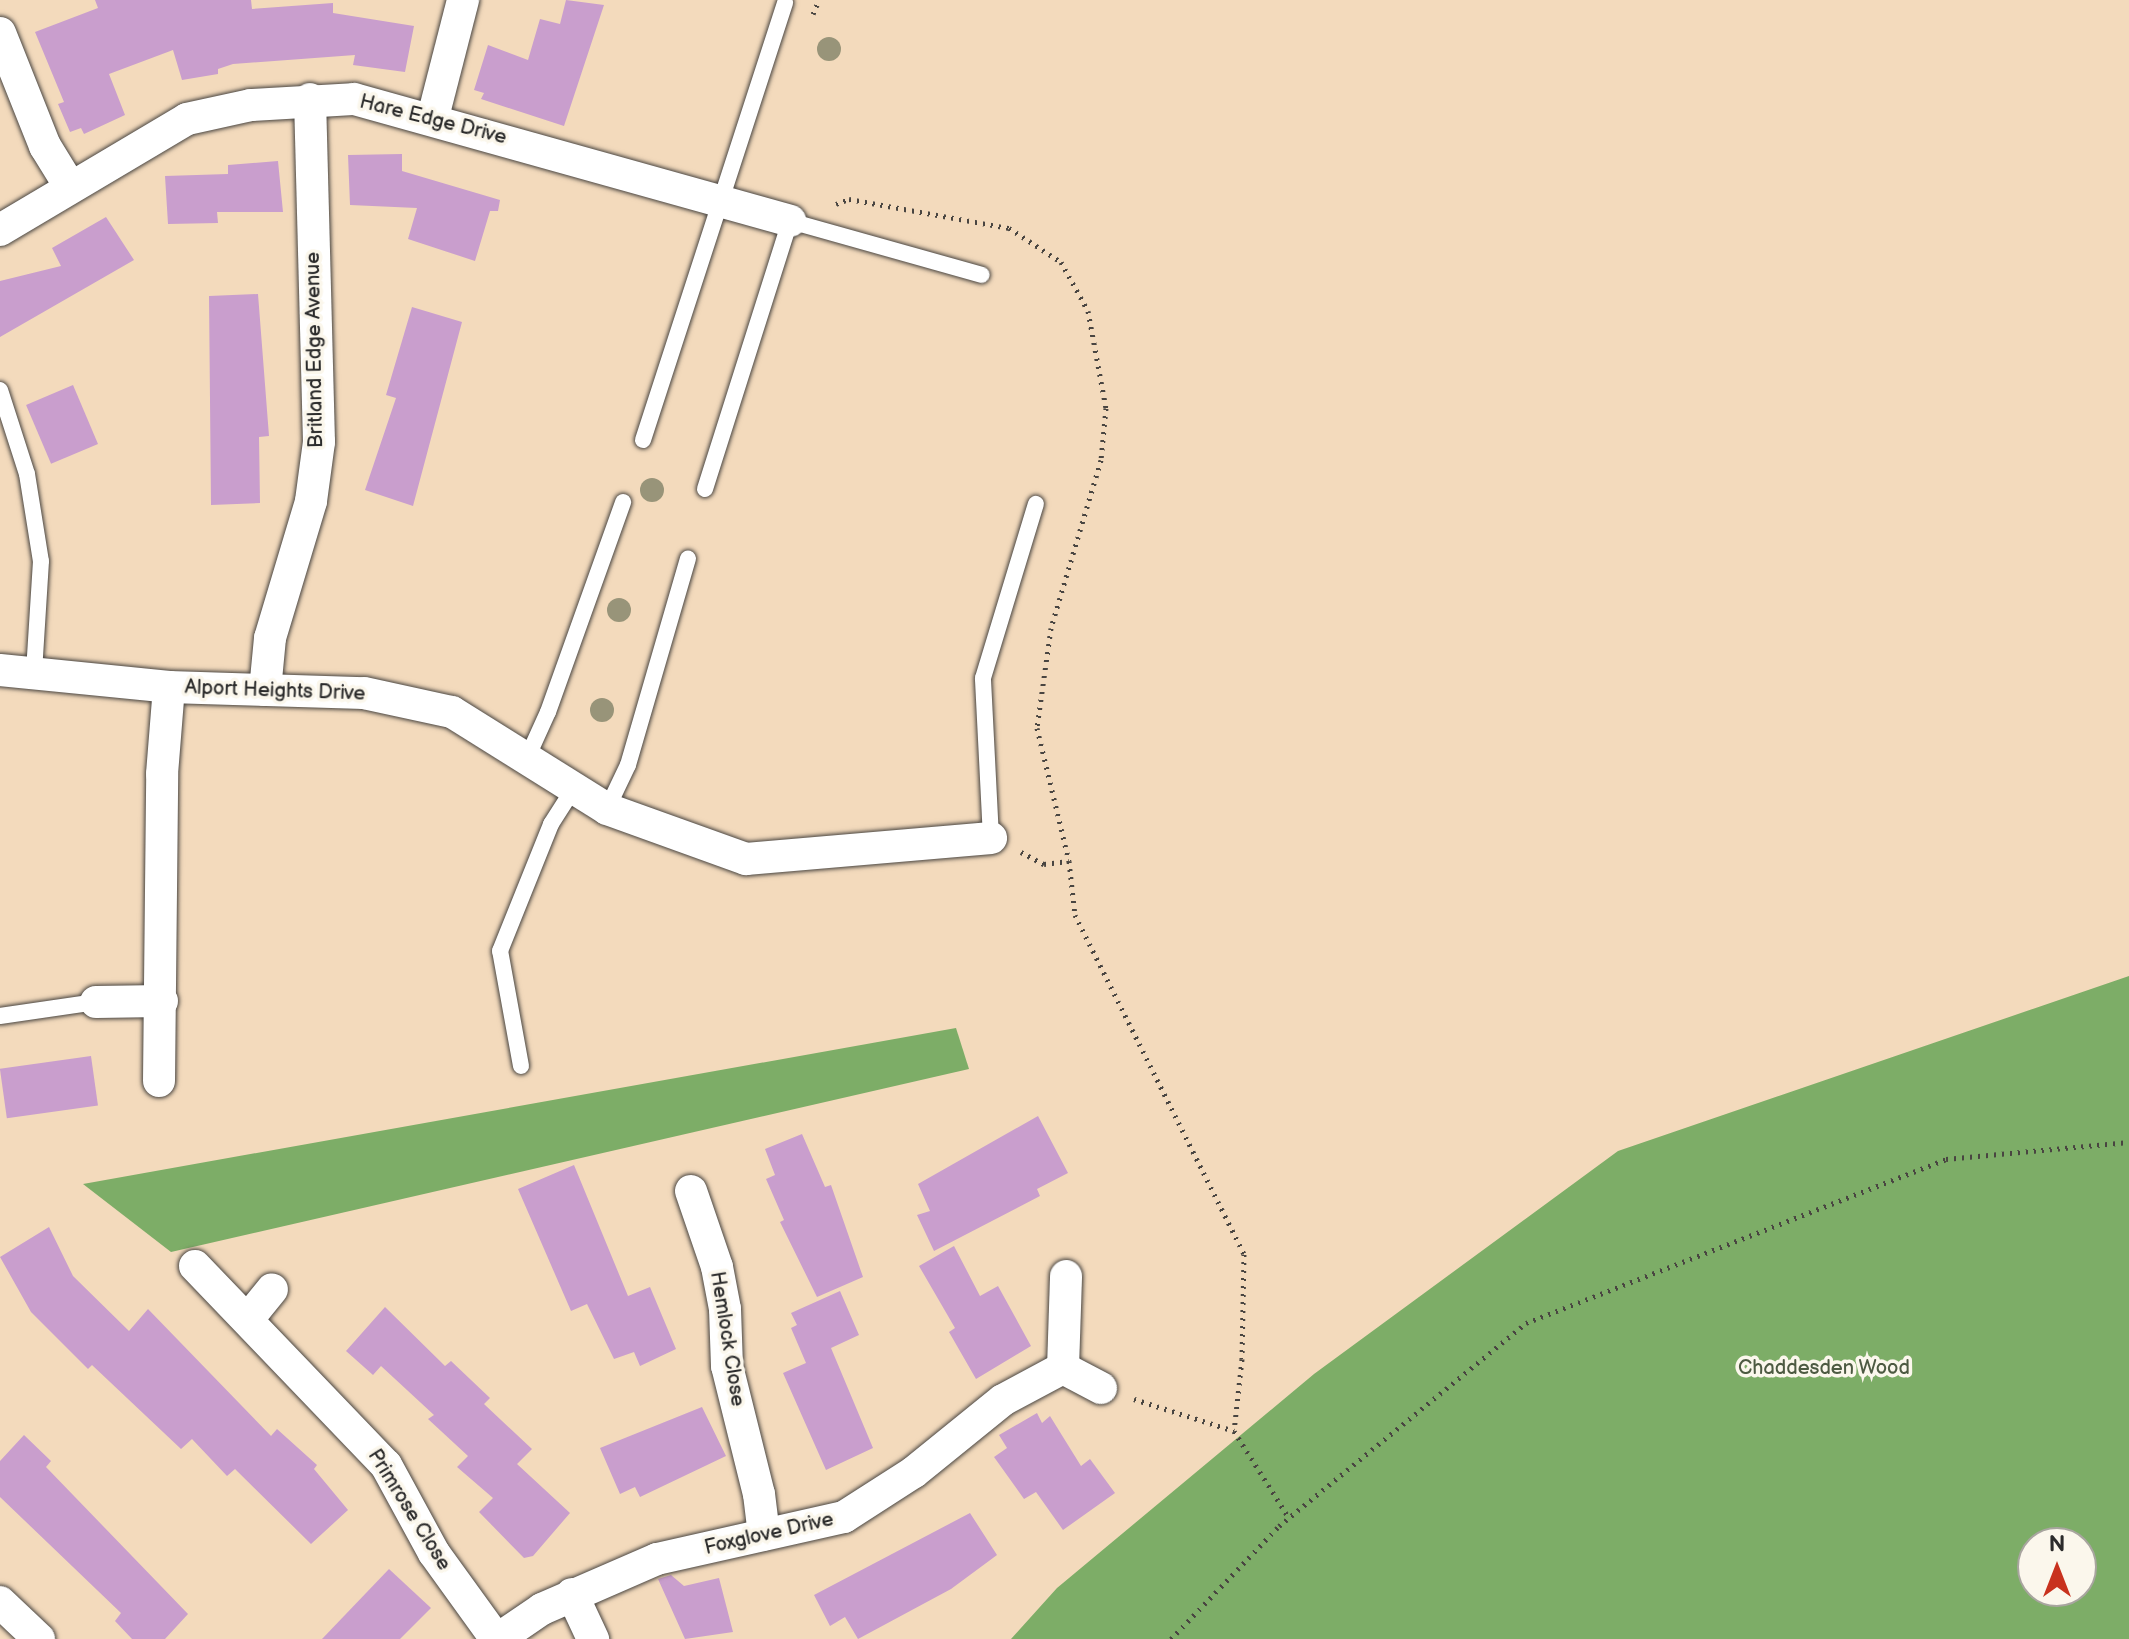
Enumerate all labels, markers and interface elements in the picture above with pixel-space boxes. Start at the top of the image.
street label: Hare Edge Drive [357,90,509,150]
street label: Britland Edge Avenue [301,252,329,448]
street label: Alport Heights Drive [184,676,366,706]
street label: Hemlock Close [704,1270,750,1408]
park label: Chaddesden Wood [1738,1356,1910,1380]
street label: Primrose Close [362,1445,456,1575]
street label: Foxglove Drive [702,1508,836,1560]
north arrow [2017,1527,2097,1607]
text: N [2049,1531,2065,1558]

